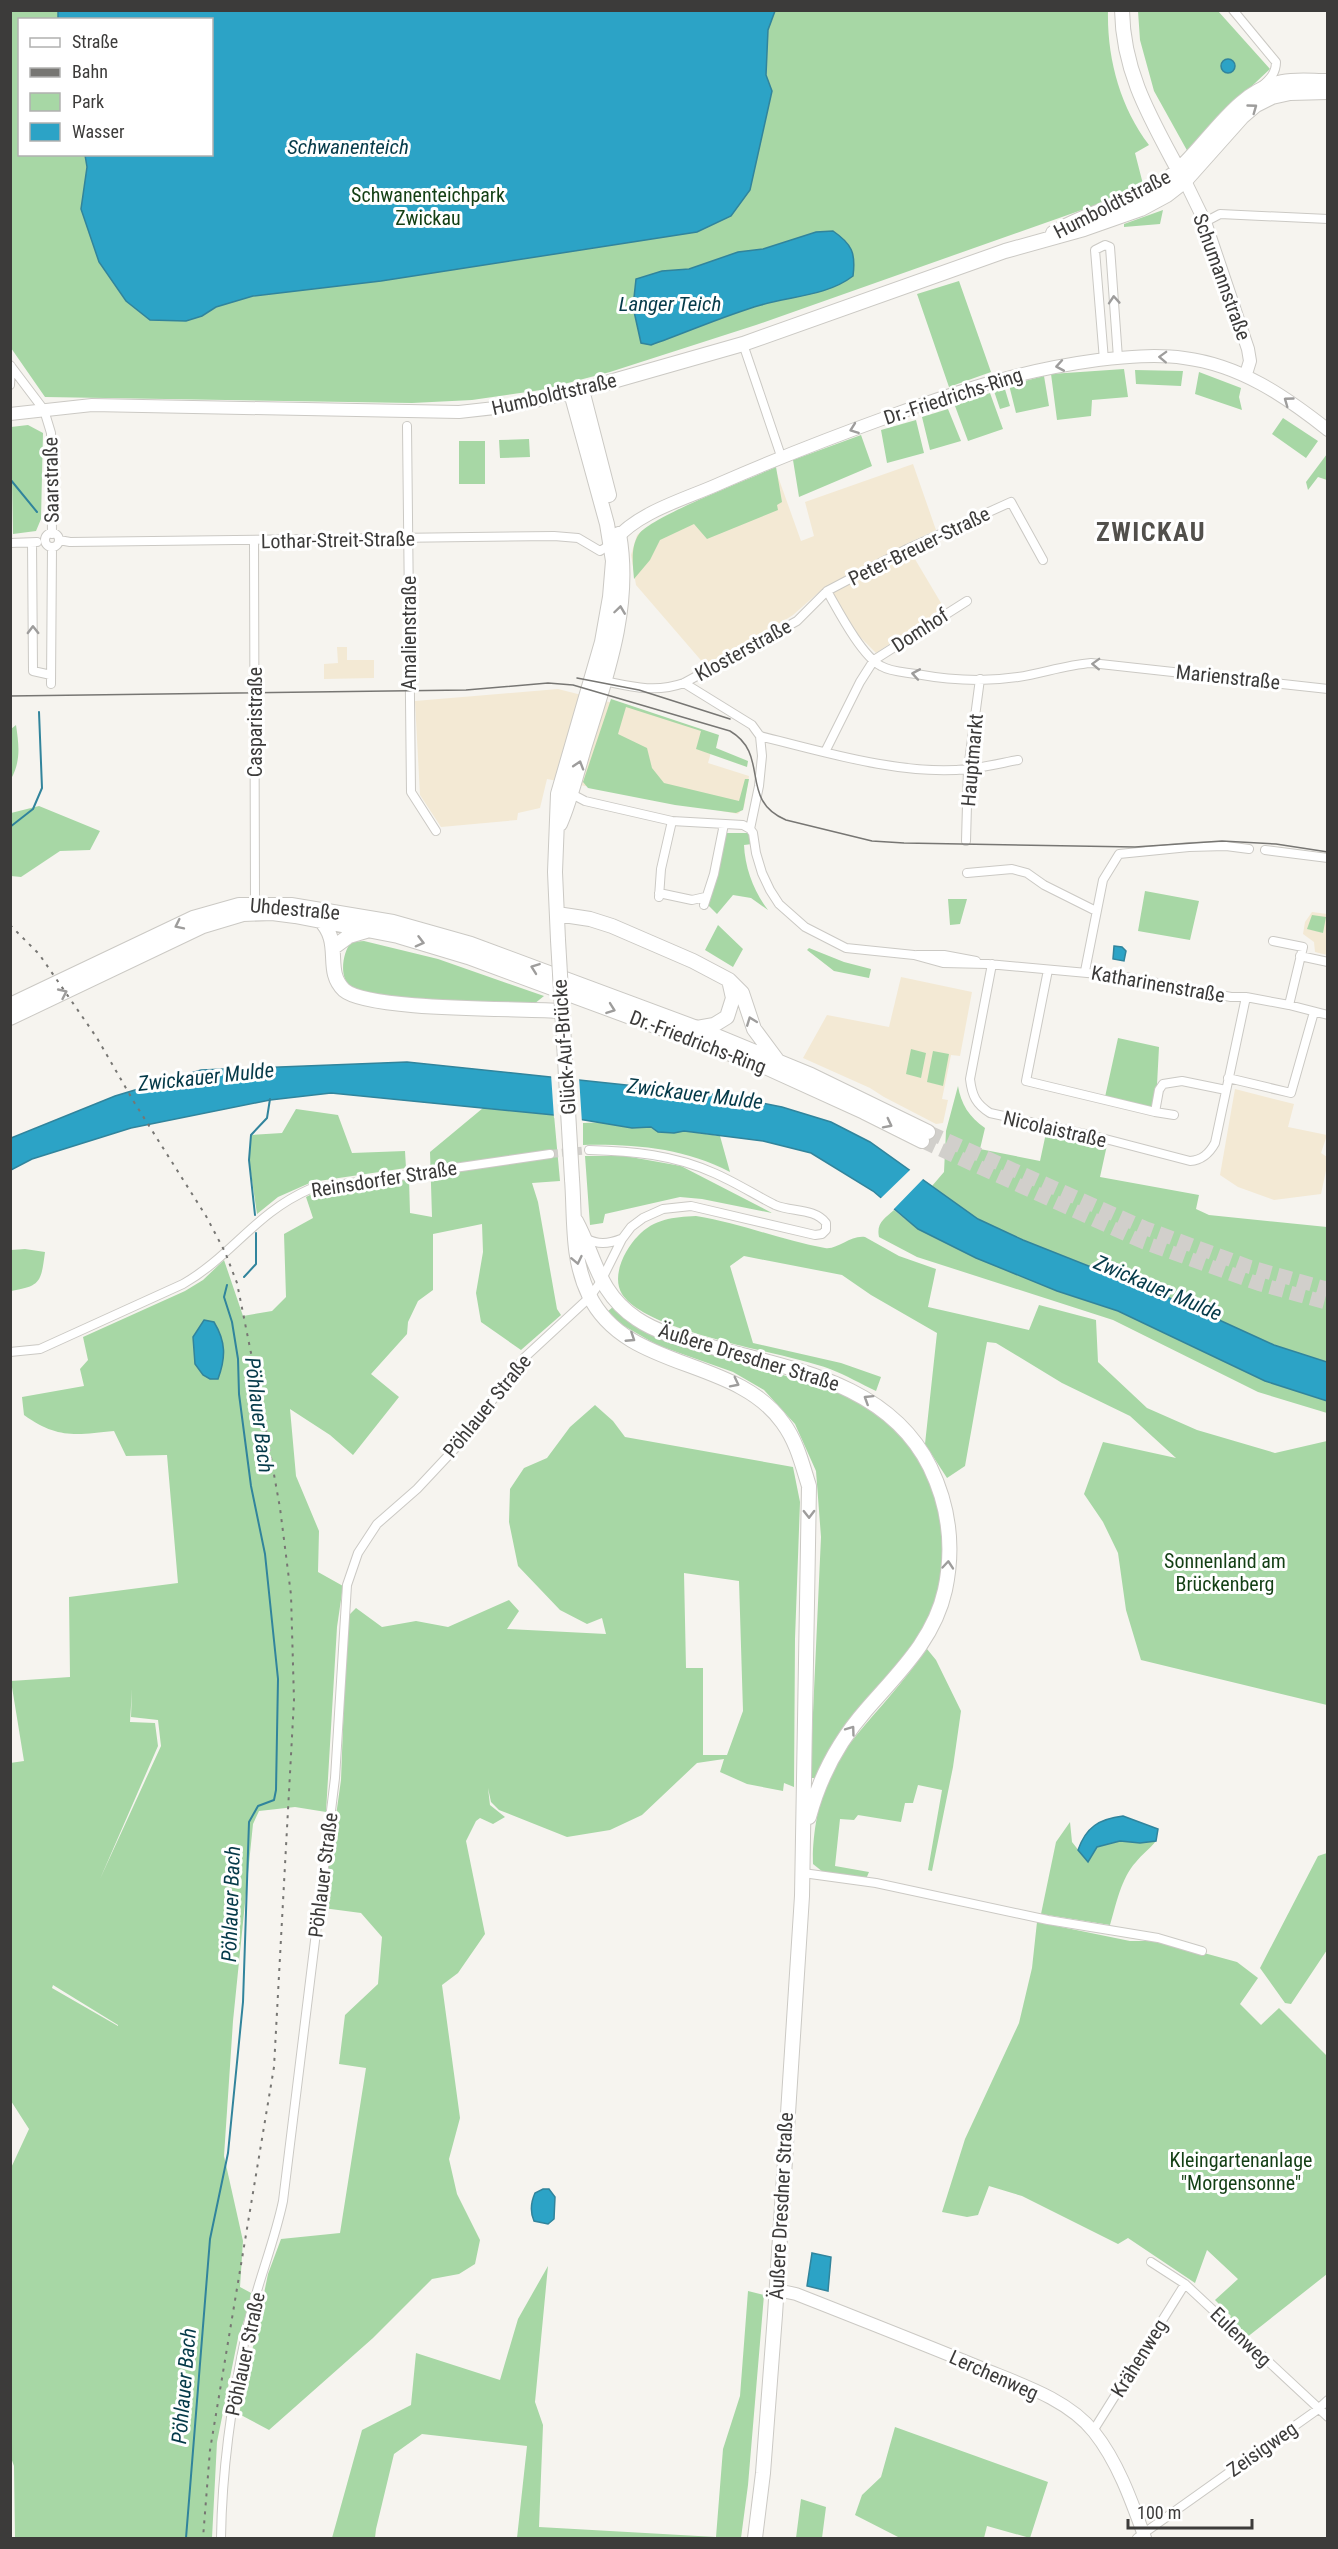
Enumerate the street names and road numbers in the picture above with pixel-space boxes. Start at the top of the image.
street label: Humboldtstraße [1050,164,1174,244]
street label: Schumannstraße [1188,210,1256,344]
street label: Dr.-Friedrichs-Ring [881,362,1025,430]
street label: Humboldtstraße [489,368,619,420]
street label: Saarstraße [38,437,64,523]
street label: Peter-Breuer-Straße [844,501,994,591]
street label: Lothar-Streit-Straße [261,527,415,553]
street label: Amalienstraße [397,576,421,690]
street label: Domhof [887,603,953,657]
street label: Klosterstraße [691,614,795,686]
street label: Marienstraße [1175,660,1281,694]
street label: Casparistraße [243,667,267,777]
street label: Hauptmarkt [956,713,988,807]
street label: Uhdestraße [249,893,341,925]
street label: Katharinenstraße [1089,960,1227,1008]
street label: Glück-Auf-Brücke [547,978,581,1116]
street label: Dr.-Friedrichs-Ring [626,1005,770,1079]
street label: Nicolaistraße [1001,1105,1109,1153]
street label: Reinsdorfer Straße [309,1156,459,1202]
street label: Äußere Dresdner Straße [656,1318,842,1396]
street label: Pöhlauer Straße [438,1350,536,1462]
street label: Pöhlauer Straße [303,1811,343,1939]
street label: Äußere Dresdner Straße [764,2112,798,2300]
street label: Pöhlauer Straße [220,2290,270,2418]
street label: Eulenweg [1206,2302,1276,2372]
street label: Krähenweg [1106,2315,1172,2401]
street label: Lerchenweg [946,2345,1042,2405]
street label: Zeisigweg [1222,2416,1302,2482]

